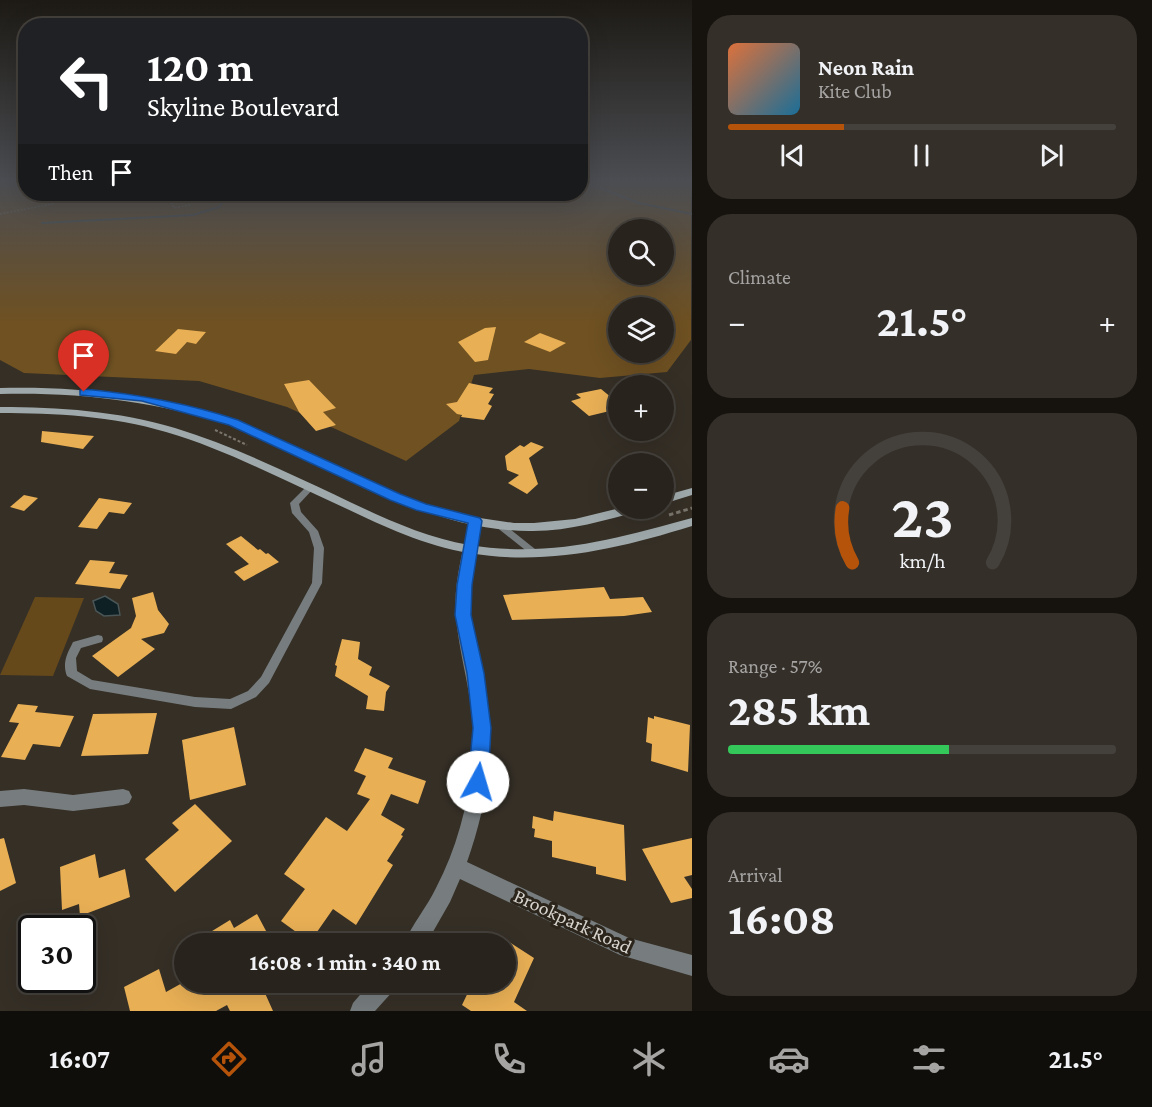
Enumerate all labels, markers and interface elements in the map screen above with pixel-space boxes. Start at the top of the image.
icon: left [48,42,126,120]
text: 120 m [147,43,253,90]
text: Neon Rain [818,55,914,80]
text: Kite Club [818,80,892,102]
text: Skyline Boulevard [147,92,340,122]
icon: previous [776,139,809,172]
icon: pause [905,139,938,172]
icon: next [1035,139,1068,172]
icon: arrive [105,156,138,189]
text: Then [48,160,93,185]
map controls [608,219,674,519]
button: search [608,219,674,285]
text: Climate [728,266,791,288]
text: 21.5° [877,296,967,346]
button: layers [608,297,674,363]
text: − [728,303,745,340]
text: + [1099,303,1116,340]
pin [58,330,109,392]
icon: arrive [67,339,100,372]
button: + [608,375,674,441]
button: − [608,453,674,519]
text: 23 [891,481,953,550]
text: km/h [899,549,946,573]
text: Range · 57% [728,655,822,677]
text: 285 km [728,685,870,735]
position arrow [446,750,510,814]
text: Arrival [728,864,782,886]
street label: Brookpark Road [510,884,636,959]
text: 16:08 [728,894,835,944]
speed limit sign: 30 [18,915,96,993]
text: 16:08 · 1 min · 340 m [249,950,441,975]
icon: directions [208,1038,250,1080]
icon: music [348,1038,390,1080]
icon: phone [488,1038,530,1080]
icon: climate [628,1038,670,1080]
icon: car [768,1038,810,1080]
icon: filters [908,1038,950,1080]
text: 16:07 [49,1044,110,1074]
text: 21.5° [1048,1044,1103,1074]

